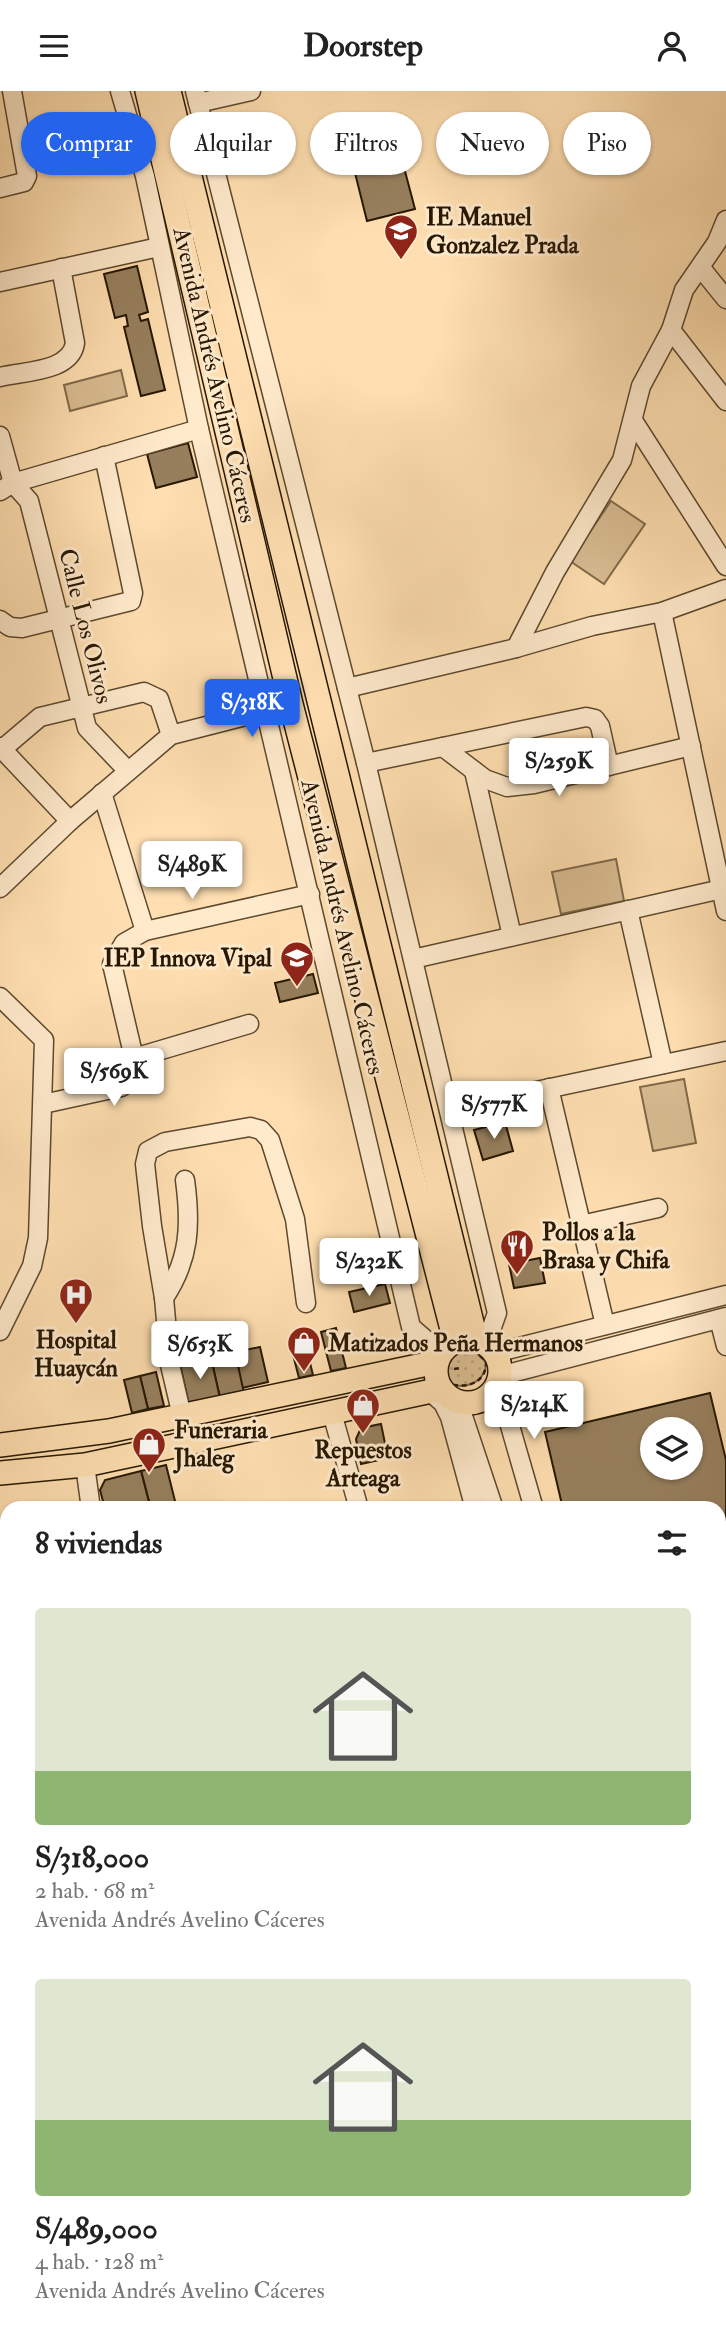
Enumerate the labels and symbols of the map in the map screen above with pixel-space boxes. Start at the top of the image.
place label: IE Manuel Gonzalez Prada [426,202,580,261]
school or university icon: IE Manuel Gonzalez Prada [382,212,420,261]
street label: Avenida Andrés Avelino Cáceres [165,223,264,526]
street label: Calle Los Olivos [51,545,120,707]
pin: S/318K [195,679,309,739]
pin: S/259K [502,739,616,798]
street label: Avenida Andrés Avelino Cáceres [293,775,392,1078]
pin: S/489K [135,841,249,901]
school or university icon: IEP Innova Vipal [278,939,316,988]
place label: IEP Innova Vipal [104,943,273,974]
pin: S/569K [57,1049,171,1108]
pin: S/577K [437,1081,551,1141]
place label: Pollos a la Brasa y Chifa [542,1217,670,1276]
restaurant icon: Pollos a la Brasa y Chifa [498,1227,536,1276]
pin: S/232K [312,1239,426,1298]
hospital icon: Hospital Huaycán [57,1276,95,1325]
pin: S/653K [143,1321,257,1381]
shop icon: Matizados Peña Hermanos [285,1324,323,1373]
place label: Hospital Huaycán [34,1325,119,1384]
place label: Matizados Peña Hermanos [327,1328,583,1359]
pin: S/214K [477,1381,591,1441]
shop icon: Repuestos Arteaga [344,1386,382,1435]
place label: Funeraria Jhaleg [173,1415,268,1474]
shop icon: Funeraria Jhaleg [130,1425,168,1474]
place label: Repuestos Arteaga [314,1435,412,1494]

